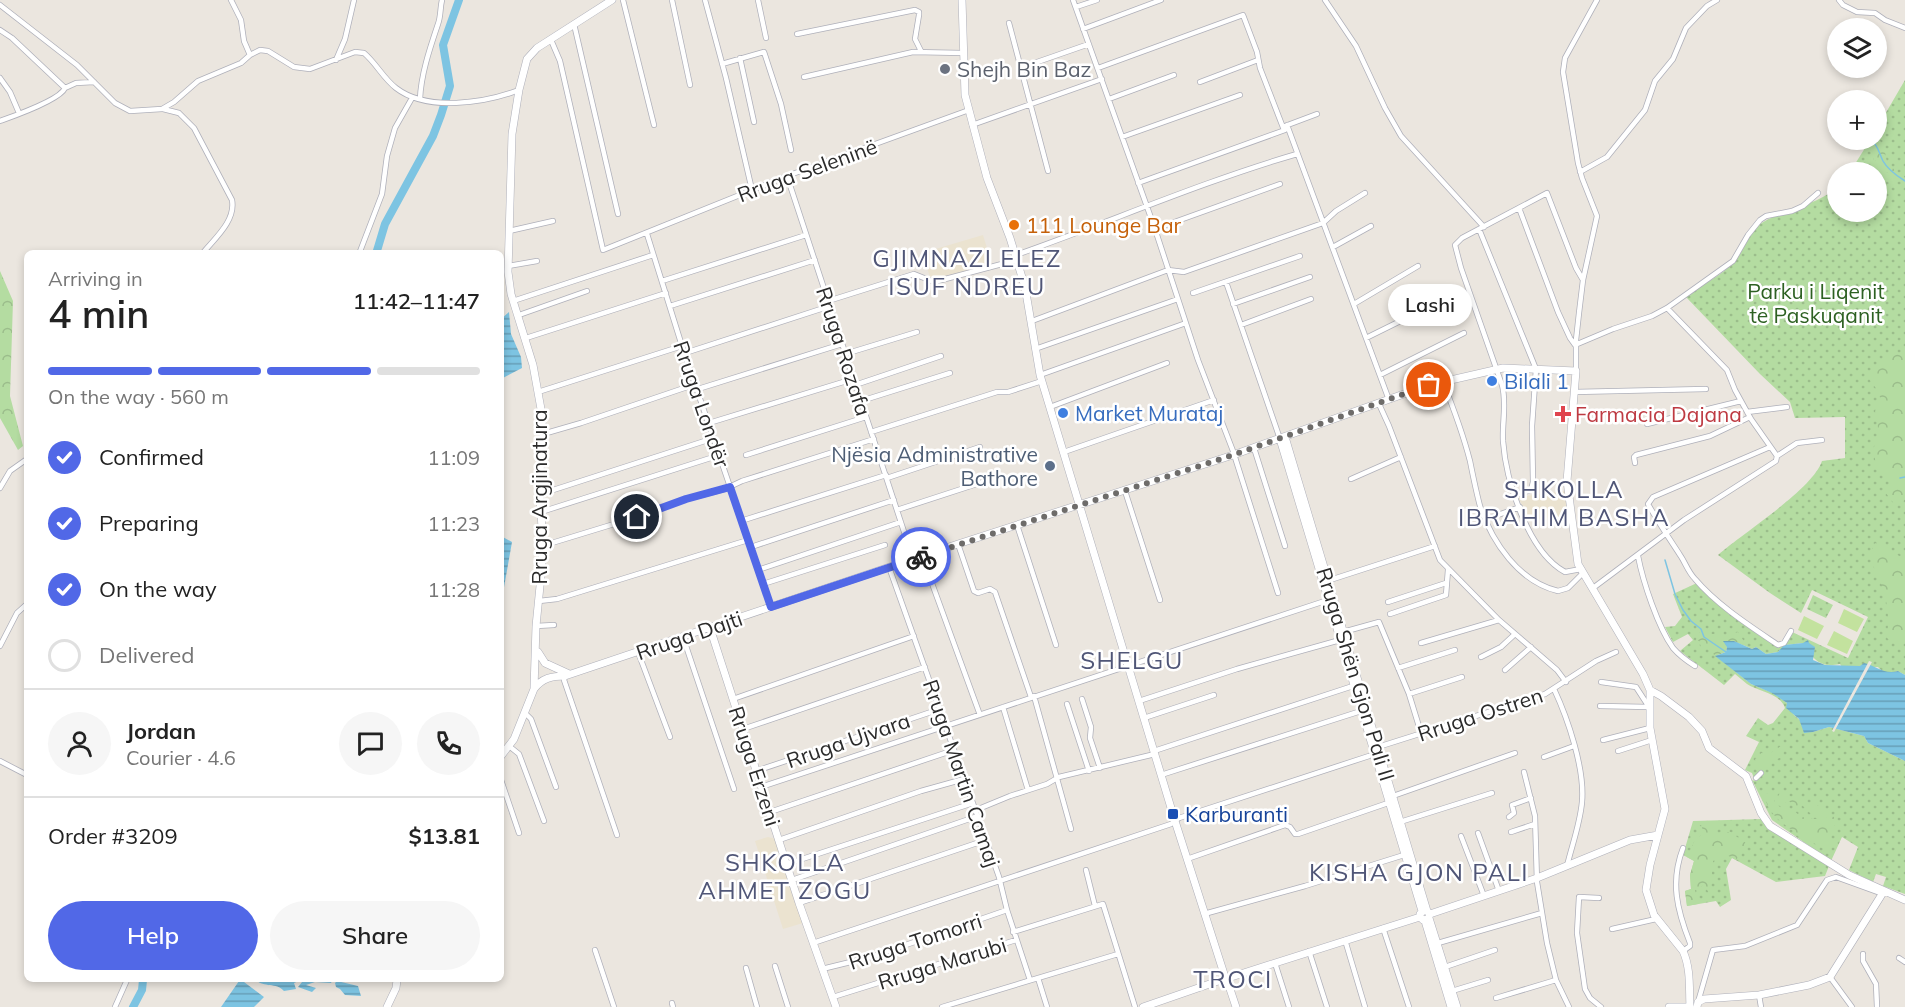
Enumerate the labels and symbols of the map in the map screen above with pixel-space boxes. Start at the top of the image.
place label: Shejh Bin Baz [957,56,1091,82]
marker: Shejh Bin Baz [938,62,952,76]
street label: Rruga Seleninë [733,133,881,207]
place label: 111 Lounge Bar [1026,212,1181,238]
marker: 111 Lounge Bar [1007,218,1021,232]
district label: GJIMNAZI ELEZ ISUF NDREU [872,243,1062,301]
park label: Parku i Liqenit të Paskuqanit [1747,278,1885,328]
street label: Rruga Rozafa [811,283,877,419]
callout: Lashi [1387,283,1471,325]
street label: Rruga Londër [668,337,736,471]
pin [1403,359,1454,410]
place label: Bilali 1 [1504,368,1569,394]
marker: Bilali 1 [1485,374,1499,388]
place label: Market Murataj [1075,400,1223,426]
place label: Farmacia Dajana [1575,401,1742,427]
marker: Market Murataj [1056,406,1070,420]
marker: Farmacia Dajana [1556,407,1570,421]
street label: Rruga Argjinatura [526,409,552,585]
place label: Njësia Administrative Bathore [831,441,1038,491]
marker: Njësia Administrative Bathore [1043,459,1057,473]
district label: SHKOLLA IBRAHIM BASHA [1458,474,1670,532]
pin [611,491,662,542]
courier [891,527,951,587]
street label: Rruga Shën Gjon Pali II [1311,564,1401,784]
street label: Rruga Dajti [632,605,746,665]
district label: SHELGU [1080,645,1184,675]
street label: Rruga Martin Camaj [918,676,1006,870]
street label: Rruga Ostren [1414,682,1546,746]
street label: Rruga Erzeni [723,703,787,829]
street label: Rruga Ujvara [783,707,913,773]
place label: Karburanti [1185,801,1288,827]
marker: Karburanti [1166,807,1180,821]
district label: SHKOLLA AHMET ZOGU [698,847,872,905]
district label: KISHA GJON PALI [1309,857,1529,887]
street label: Rruga Tomorri [845,907,985,975]
street label: Rruga Marubi [875,931,1009,995]
district label: TROCI [1193,964,1273,994]

